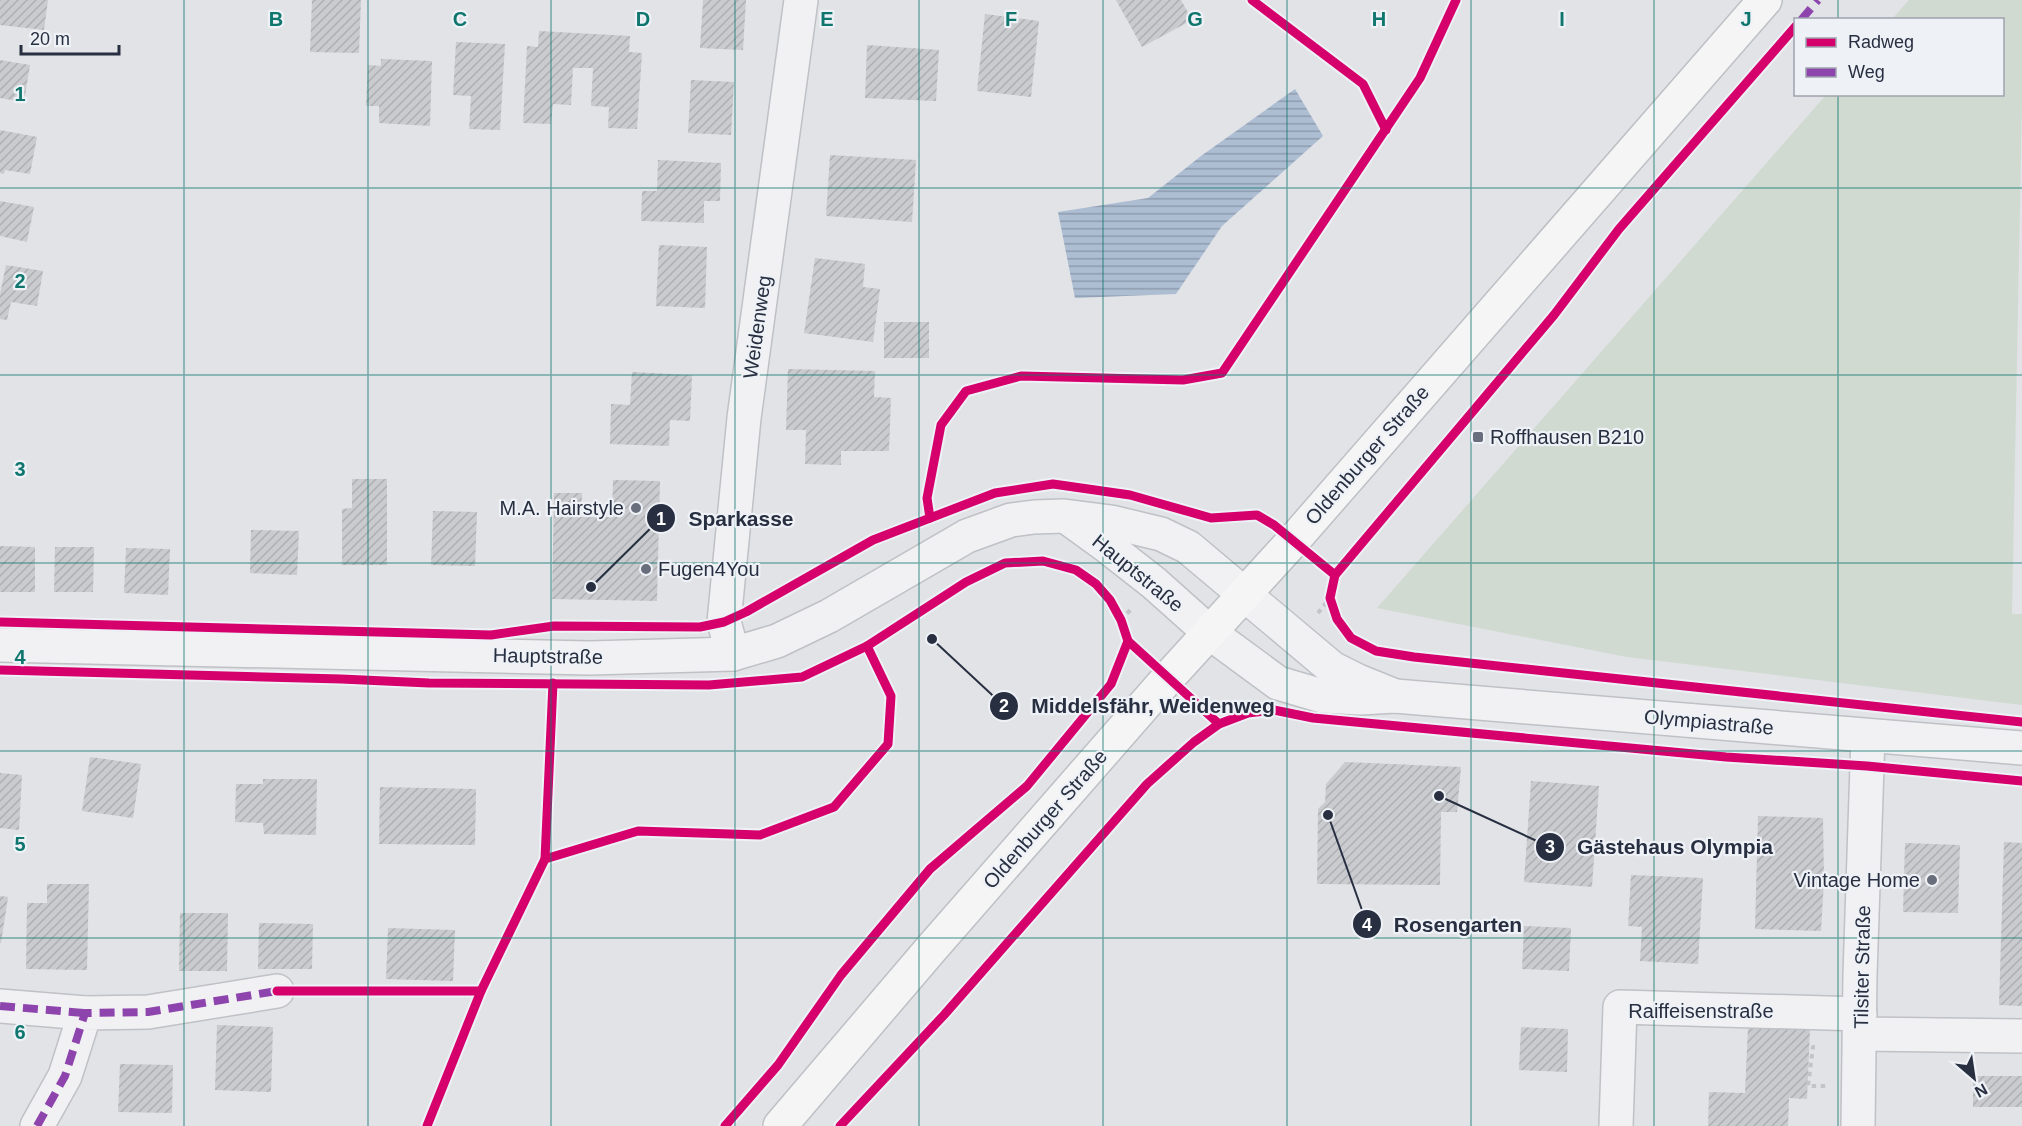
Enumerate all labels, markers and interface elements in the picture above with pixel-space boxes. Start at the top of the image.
text: B [269,8,283,30]
text: C [453,8,467,30]
text: D [636,8,650,30]
text: E [820,8,834,30]
text: F [1005,8,1017,30]
text: G [1187,8,1203,30]
text: H [1372,8,1386,30]
text: I [1559,8,1565,30]
text: J [1740,8,1752,30]
scale bar [21,18,118,56]
legend [1794,18,2004,96]
text: 20 m [30,29,70,49]
text: Radweg [1848,32,1914,52]
text: Weg [1848,62,1885,82]
text: 1 [14,83,26,105]
text: 2 [14,270,26,292]
street label: Weidenweg [739,274,775,380]
street label: Oldenburger Straße [1301,381,1433,529]
place label: Roffhausen B210 [1490,426,1644,448]
marker: Roffhausen B210 [1471,430,1485,444]
text: 3 [14,458,26,480]
place label: M.A. Hairstyle [500,497,624,519]
callout: Sparkasse [646,499,805,538]
marker: M.A. Hairstyle [629,501,643,515]
text: Sparkasse [688,507,794,530]
text: 1 [656,509,666,529]
street label: Hauptstraße [1088,530,1188,616]
place label: Fugen4You [658,558,760,580]
marker: Fugen4You [639,562,653,576]
street label: Hauptstraße [493,644,603,668]
text: 4 [14,646,26,668]
callout: Middelsfähr, Weidenweg [989,686,1287,725]
text: Middelsfähr, Weidenweg [1031,694,1275,717]
text: 2 [999,696,1009,716]
street label: Olympiastraße [1643,705,1775,739]
street label: Oldenburger Straße [979,745,1111,893]
callout: Gästehaus Olympia [1535,827,1785,866]
text: 5 [14,833,26,855]
text: Gästehaus Olympia [1577,835,1773,858]
text: 3 [1545,837,1555,857]
place label: Vintage Home [1794,869,1920,891]
marker: Vintage Home [1925,873,1939,887]
callout: Rosengarten [1352,905,1534,944]
street label: Tilsiter Straße [1850,905,1874,1029]
text: Rosengarten [1394,913,1522,936]
text: 4 [1362,915,1372,935]
street label: Raiffeisenstraße [1628,1000,1774,1022]
text: 6 [14,1021,26,1043]
north arrow [1944,1048,2004,1108]
text: N [1972,1080,1990,1101]

